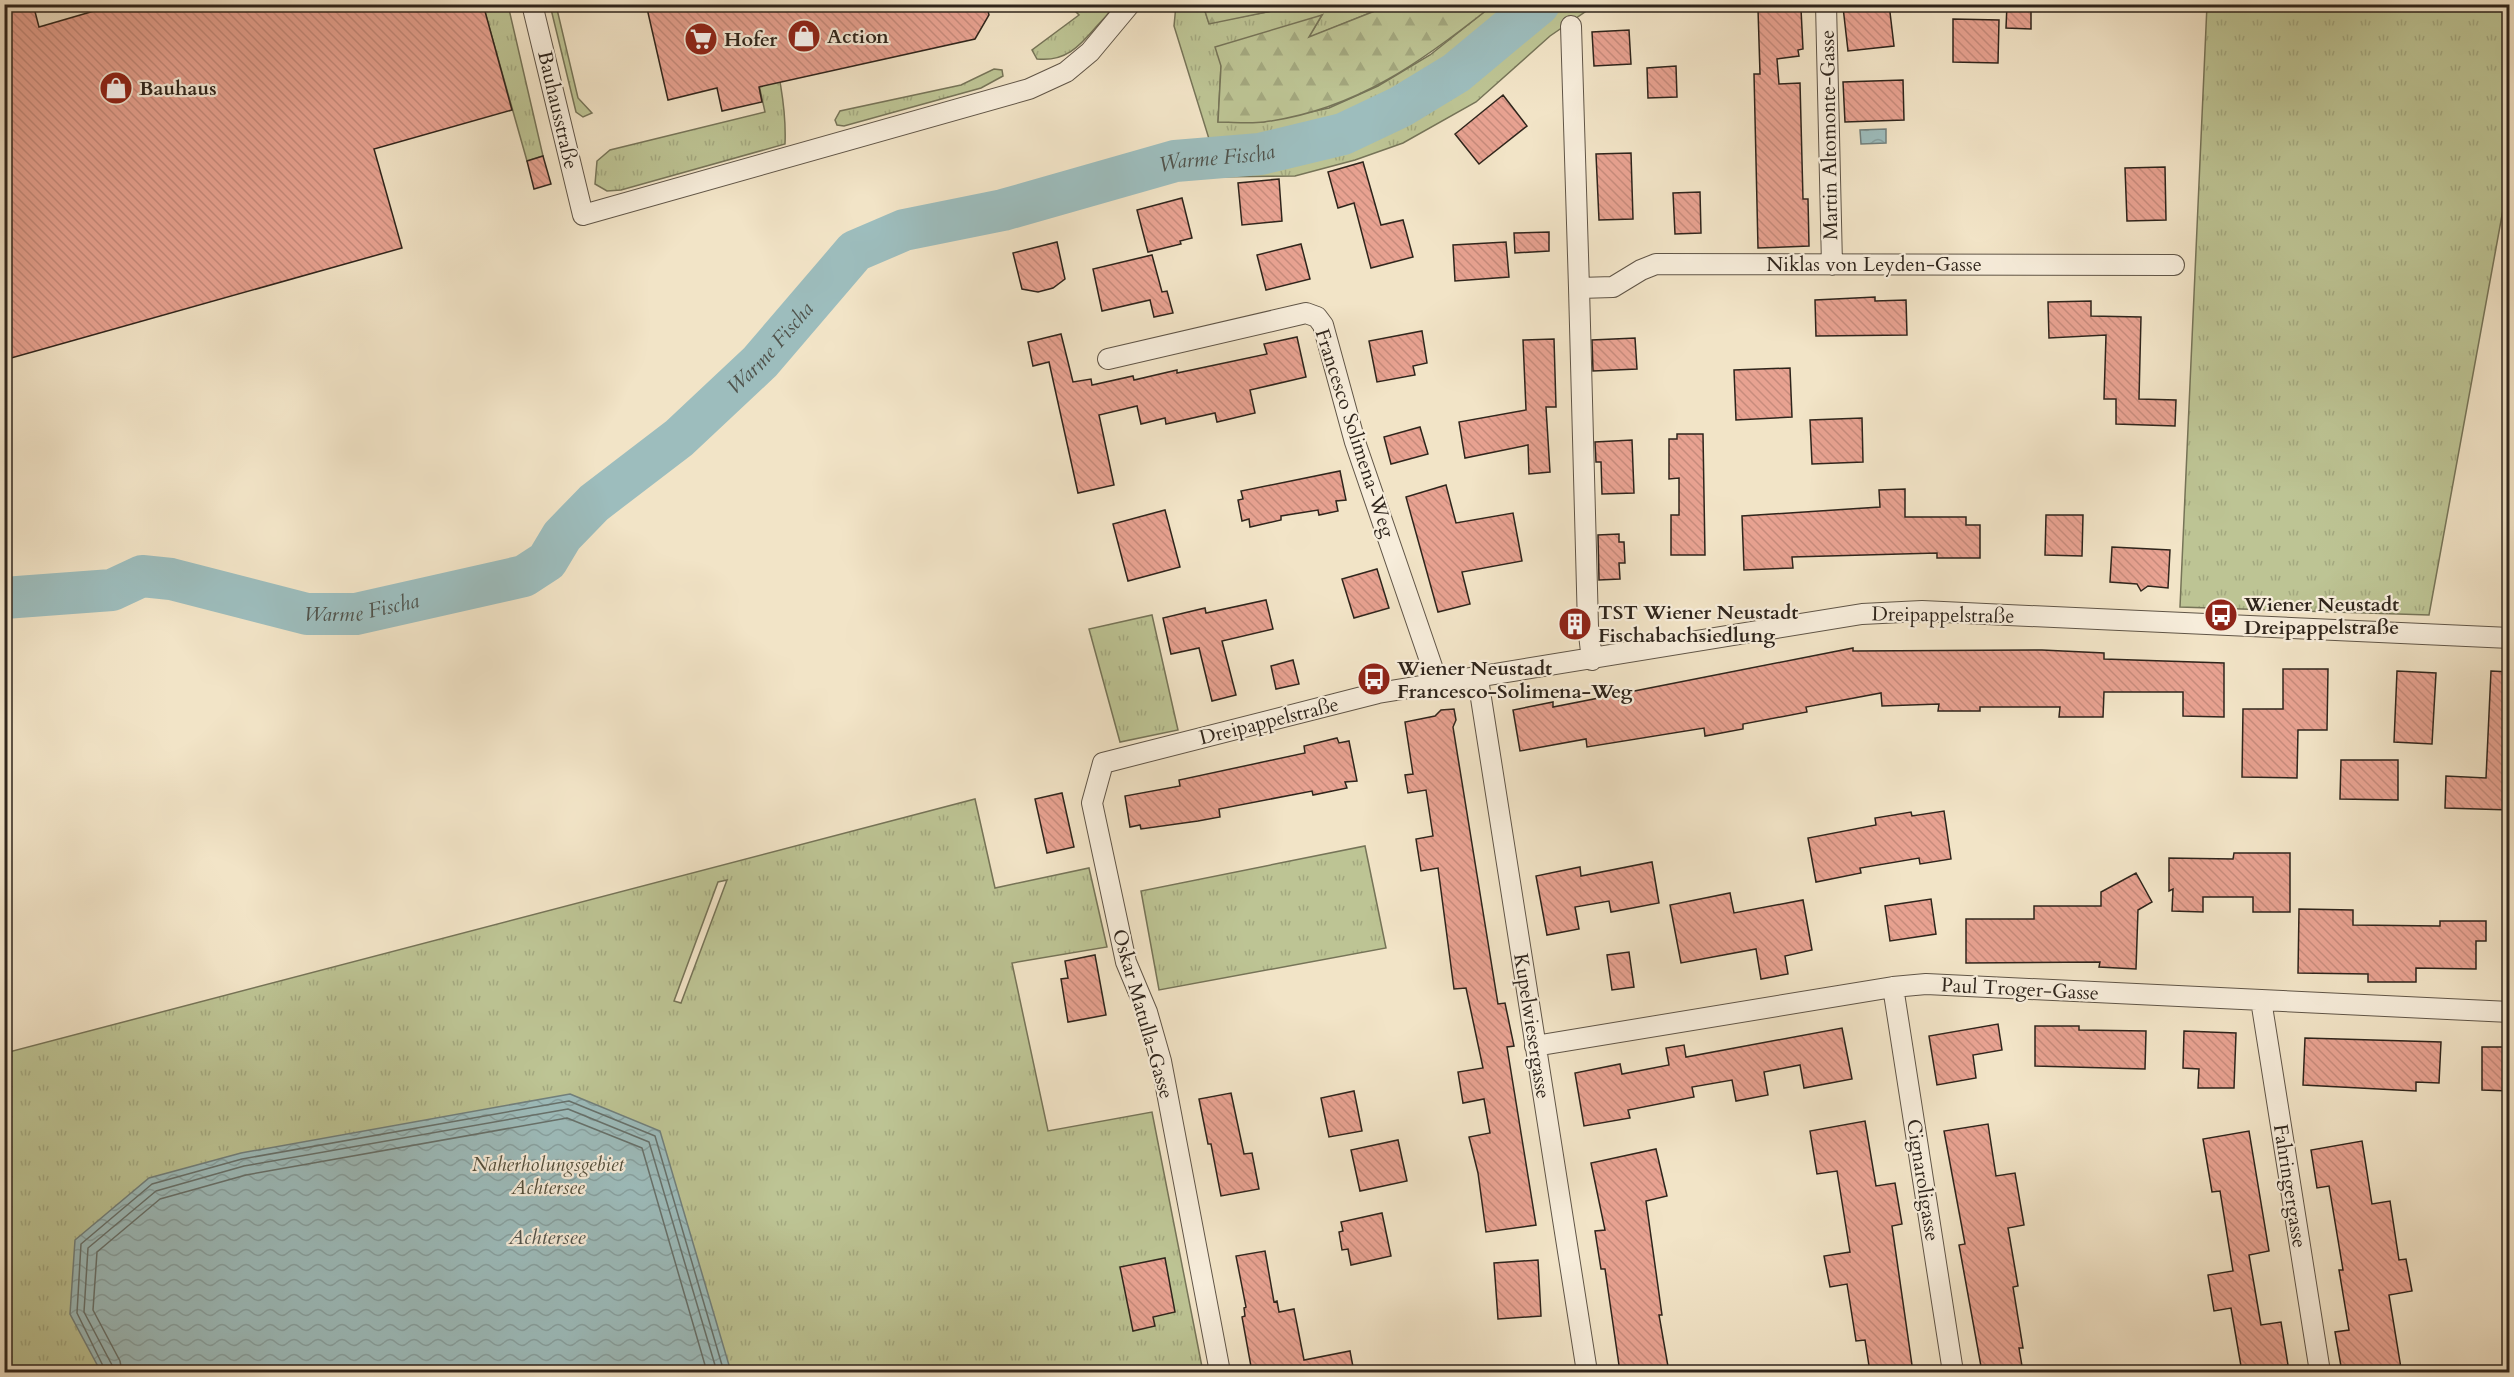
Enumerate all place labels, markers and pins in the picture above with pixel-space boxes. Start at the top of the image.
shop icon: Action [786,18,822,54]
supermarket icon: Hofer [683,21,719,57]
place label: Action [827,23,889,50]
place label: Hofer [724,26,778,53]
shop icon: Bauhaus [98,70,134,106]
place label: Bauhaus [139,75,217,102]
place label: Wiener Neustadt Dreipappelstraße [2243,591,2399,641]
bus stop icon: Wiener Neustadt Dreipappelstraße [2203,597,2239,633]
place label: TST Wiener Neustadt Fischabachsiedlung [1598,599,1798,649]
building icon: TST Wiener Neustadt Fischabachsiedlung [1557,606,1593,642]
place label: Wiener Neustadt Francesco-Solimena-Weg [1396,655,1633,705]
bus stop icon: Wiener Neustadt Francesco-Solimena-Weg [1356,661,1392,697]

